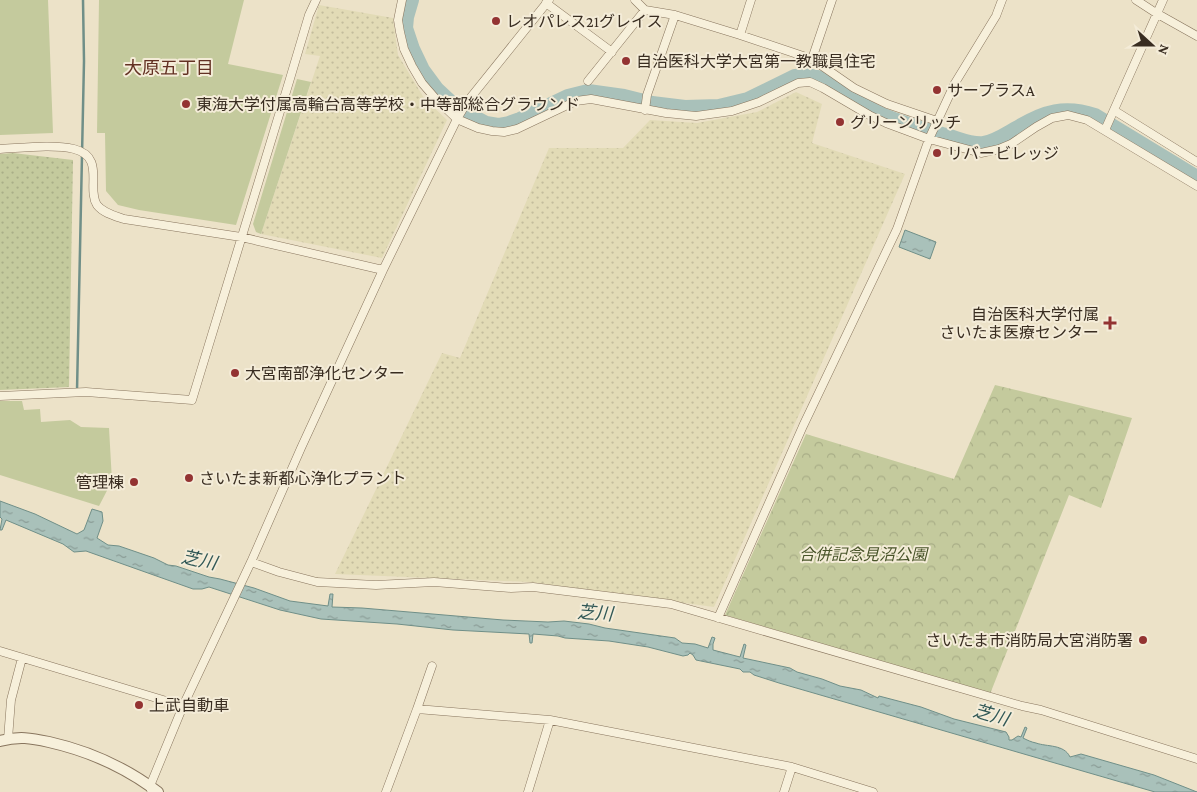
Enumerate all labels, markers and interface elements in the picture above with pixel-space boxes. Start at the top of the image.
place label: レオパレス21グレイス [506,13,662,30]
marker: レオパレス21グレイス [490,15,502,27]
north arrow [1127,20,1177,70]
text: N [1155,42,1173,57]
place label: 自治医科大学大宮第一教職員住宅 [636,53,876,70]
marker: 自治医科大学大宮第一教職員住宅 [620,55,632,67]
district label: 大原五丁目 [124,58,214,78]
place label: サープラスA [947,82,1036,99]
marker: サープラスA [931,84,943,96]
place label: 東海大学付属高輪台高等学校・中等部総合グラウンド [196,96,580,113]
marker: 東海大学付属高輪台高等学校・中等部総合グラウンド [180,98,192,110]
place label: グリーンリッチ [850,114,961,131]
marker: グリーンリッチ [834,116,846,128]
place label: リバービレッジ [947,145,1059,162]
marker: リバービレッジ [931,147,943,159]
place label: 自治医科大学付属 さいたま医療センター [939,306,1099,341]
marker: 自治医科大学付属 さいたま医療センター [1103,316,1117,330]
place label: 大宮南部浄化センター [245,365,405,382]
marker: 大宮南部浄化センター [229,367,241,379]
place label: さいたま新都心浄化プラント [199,470,407,487]
marker: さいたま新都心浄化プラント [183,472,195,484]
place label: 管理棟 [76,474,124,491]
marker: 管理棟 [128,476,140,488]
water label: 芝川 [179,546,221,574]
park label: 合併記念見沼公園 [799,546,929,563]
water label: 芝川 [576,602,616,624]
place label: さいたま市消防局大宮消防署 [925,632,1133,649]
marker: さいたま市消防局大宮消防署 [1137,634,1149,646]
place label: 上武自動車 [149,697,229,714]
marker: 上武自動車 [133,699,145,711]
water label: 芝川 [971,700,1013,730]

